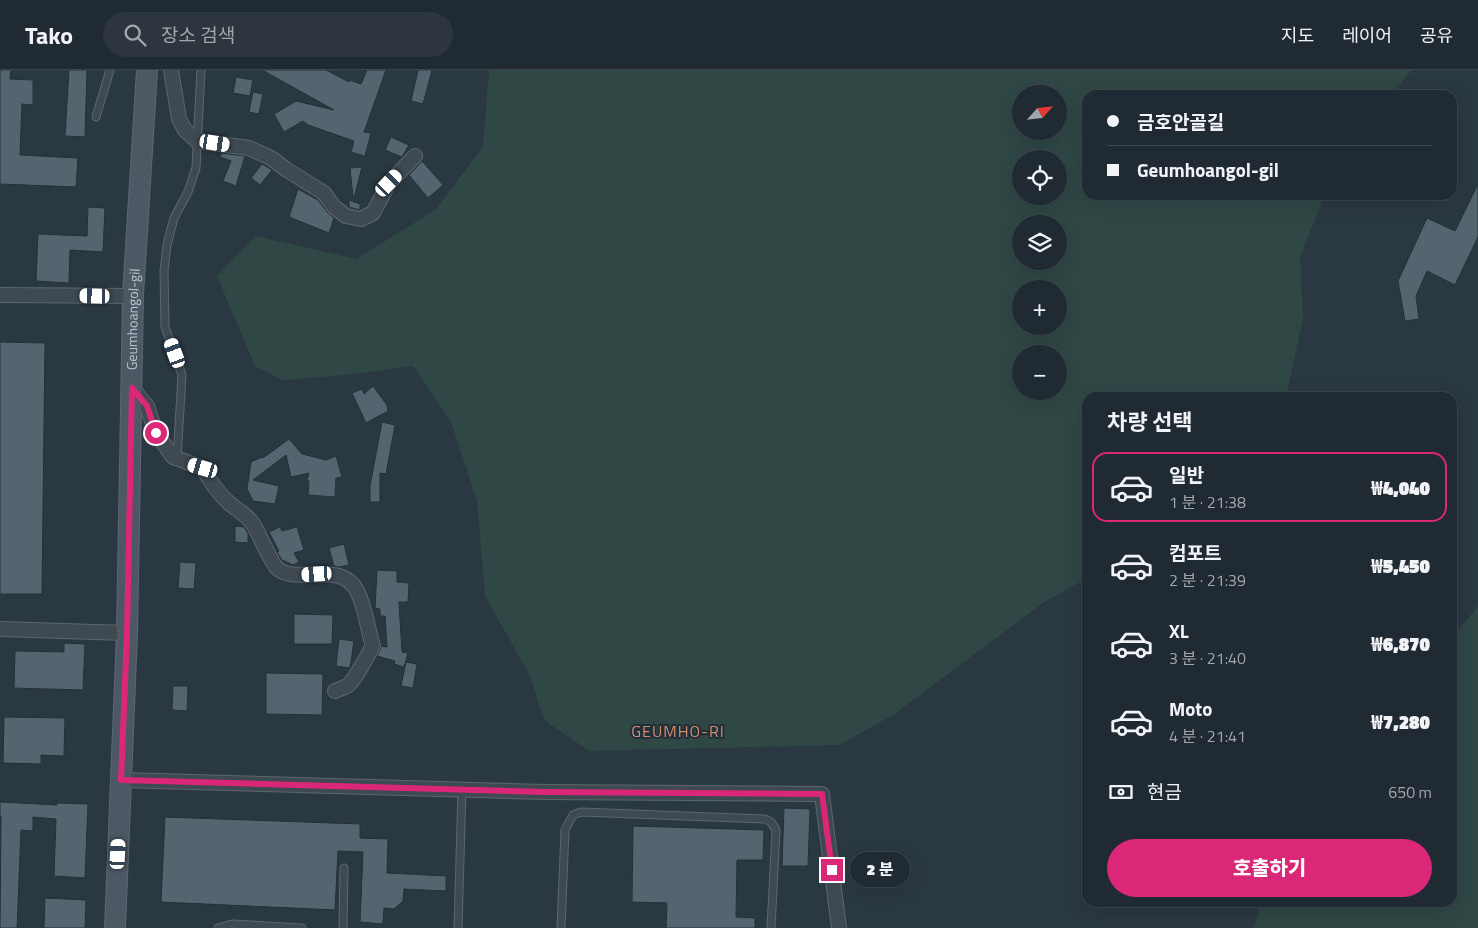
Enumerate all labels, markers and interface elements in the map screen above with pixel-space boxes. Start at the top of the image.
search box [103,12,453,57]
text: Tako [25,17,73,53]
text: 장소 검색 [161,20,235,49]
icon: search [121,21,149,49]
text: 지도 [1281,22,1314,49]
text: 레이어 [1342,22,1392,49]
text: 공유 [1420,22,1453,49]
north arrow [1012,85,1068,140]
map controls [1012,85,1067,400]
text: 금호안골길 [1137,107,1224,136]
car [199,133,230,153]
button: locate [1012,150,1067,205]
text: Geumhoangol-gil [1137,155,1279,184]
car [373,167,404,199]
button: layers [1012,215,1067,270]
street label: Geumhoangol-gil [121,268,145,370]
button: + [1012,280,1067,335]
car [79,288,110,304]
car [162,336,187,370]
button: − [1012,345,1067,400]
text: 차량 선택 [1107,405,1193,439]
route start [145,422,167,444]
car [186,457,219,479]
text: 일반 [1169,460,1204,489]
icon: car [1109,465,1154,510]
text: ₩4,040 [1371,473,1430,502]
text: 1 분 · 21:38 [1169,490,1246,514]
text: 컴포트 [1169,538,1221,567]
icon: car [1109,543,1154,588]
text: ₩5,450 [1371,551,1430,580]
car [301,566,332,582]
text: 2 분 · 21:39 [1169,568,1246,592]
text: XL [1169,616,1189,645]
icon: car [1109,621,1154,666]
text: ₩6,870 [1371,629,1430,658]
text: 3 분 · 21:40 [1169,646,1246,670]
text: Moto [1169,694,1212,723]
icon: car [1109,699,1154,744]
text: ₩7,280 [1371,707,1430,736]
district label: GEUMHO-RI [631,719,725,743]
text: 4 분 · 21:41 [1169,724,1246,748]
text: 현금 [1147,777,1182,806]
icon: cash [1107,778,1135,806]
text: 650 m [1388,780,1432,804]
car [109,839,126,869]
button: 호출하기 [1107,839,1432,897]
callout: 2 분 [850,852,910,888]
text: 2 분 [867,857,893,881]
route end [821,859,843,881]

